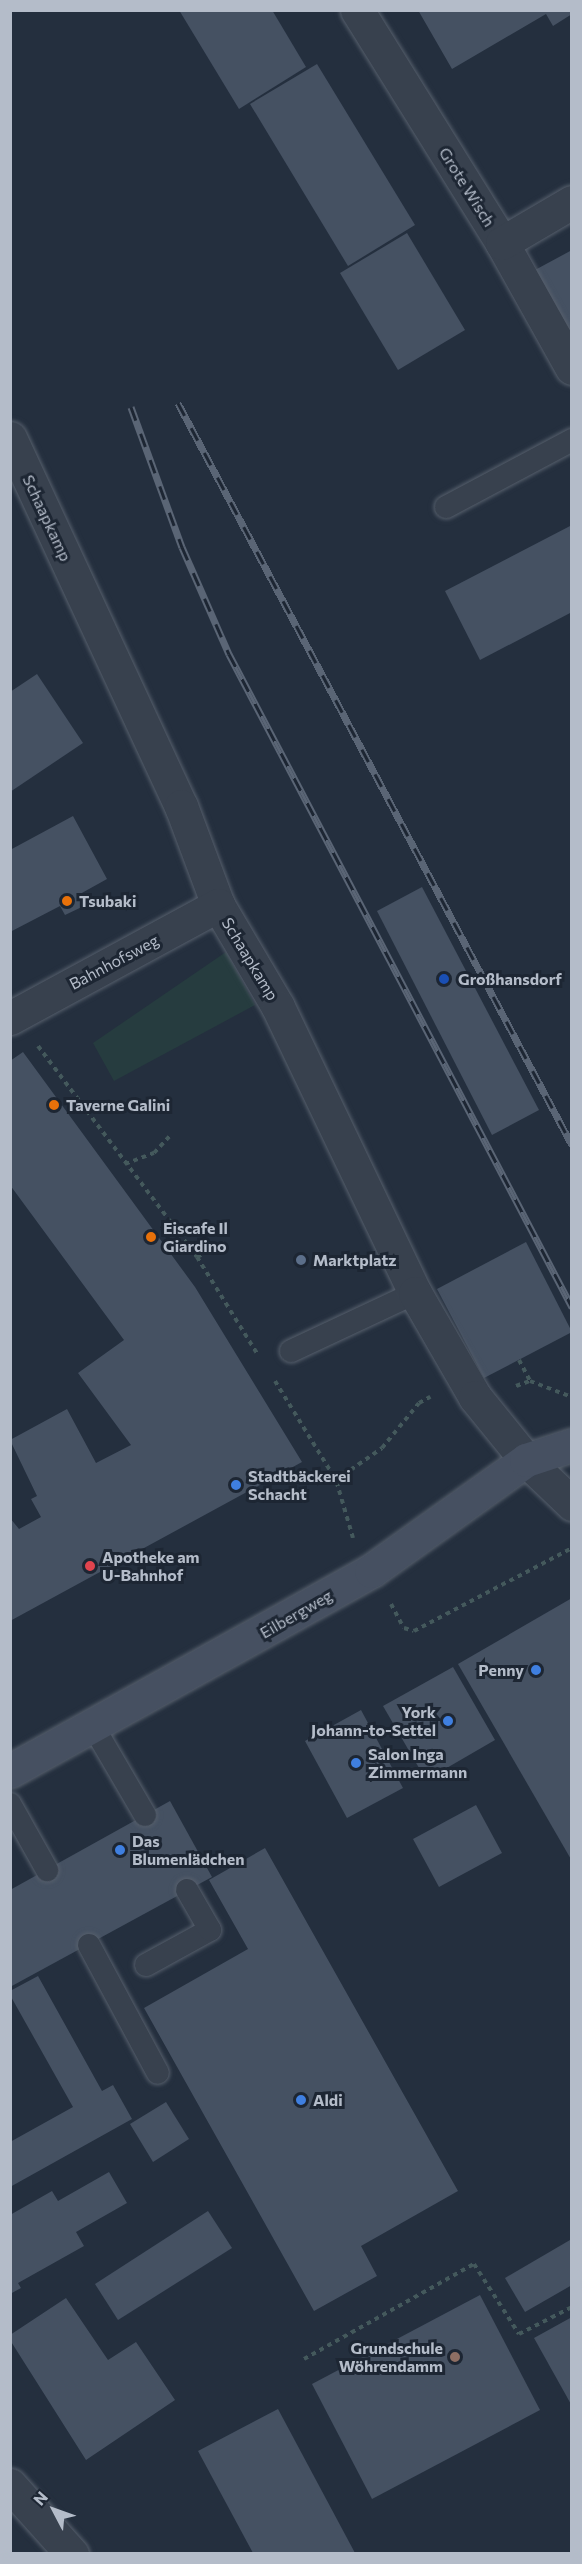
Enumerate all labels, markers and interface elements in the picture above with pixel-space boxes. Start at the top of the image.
street label: Grote Wisch [435,144,499,230]
street label: Schaapkamp [19,472,75,564]
place label: Tsubaki [79,891,136,911]
marker: Tsubaki [60,894,74,908]
street label: Schaapkamp [218,914,282,1004]
street label: Bahnhofsweg [66,930,162,994]
place label: Großhansdorf [458,969,562,989]
marker: Großhansdorf [435,970,453,988]
place label: Taverne Galini [66,1095,170,1115]
marker: Taverne Galini [47,1098,61,1112]
place label: Eiscafe Il Giardino [163,1218,228,1256]
marker: Eiscafe Il Giardino [144,1230,158,1244]
place label: Marktplatz [313,1250,397,1270]
marker: Marktplatz [294,1253,308,1267]
place label: Stadtbäckerei Schacht [248,1466,351,1504]
marker: Stadtbäckerei Schacht [229,1478,243,1492]
place label: Apotheke am U-Bahnhof [102,1547,200,1585]
marker: Apotheke am U-Bahnhof [83,1559,97,1573]
street label: Eilbergweg [256,1586,336,1642]
place label: Penny [478,1660,524,1680]
marker: Penny [529,1663,543,1677]
place label: York Johann-to-Settel [311,1702,436,1740]
marker: York Johann-to-Settel [441,1714,455,1728]
place label: Salon Inga Zimmermann [368,1744,467,1782]
marker: Salon Inga Zimmermann [349,1756,363,1770]
place label: Das Blumenlädchen [132,1831,244,1869]
marker: Das Blumenlädchen [113,1843,127,1857]
place label: Aldi [313,2090,343,2110]
marker: Aldi [294,2093,308,2107]
place label: Grundschule Wöhrendamm [339,2338,443,2376]
marker: Grundschule Wöhrendamm [448,2350,462,2364]
north arrow [24,2480,84,2540]
text: N [29,2487,51,2509]

